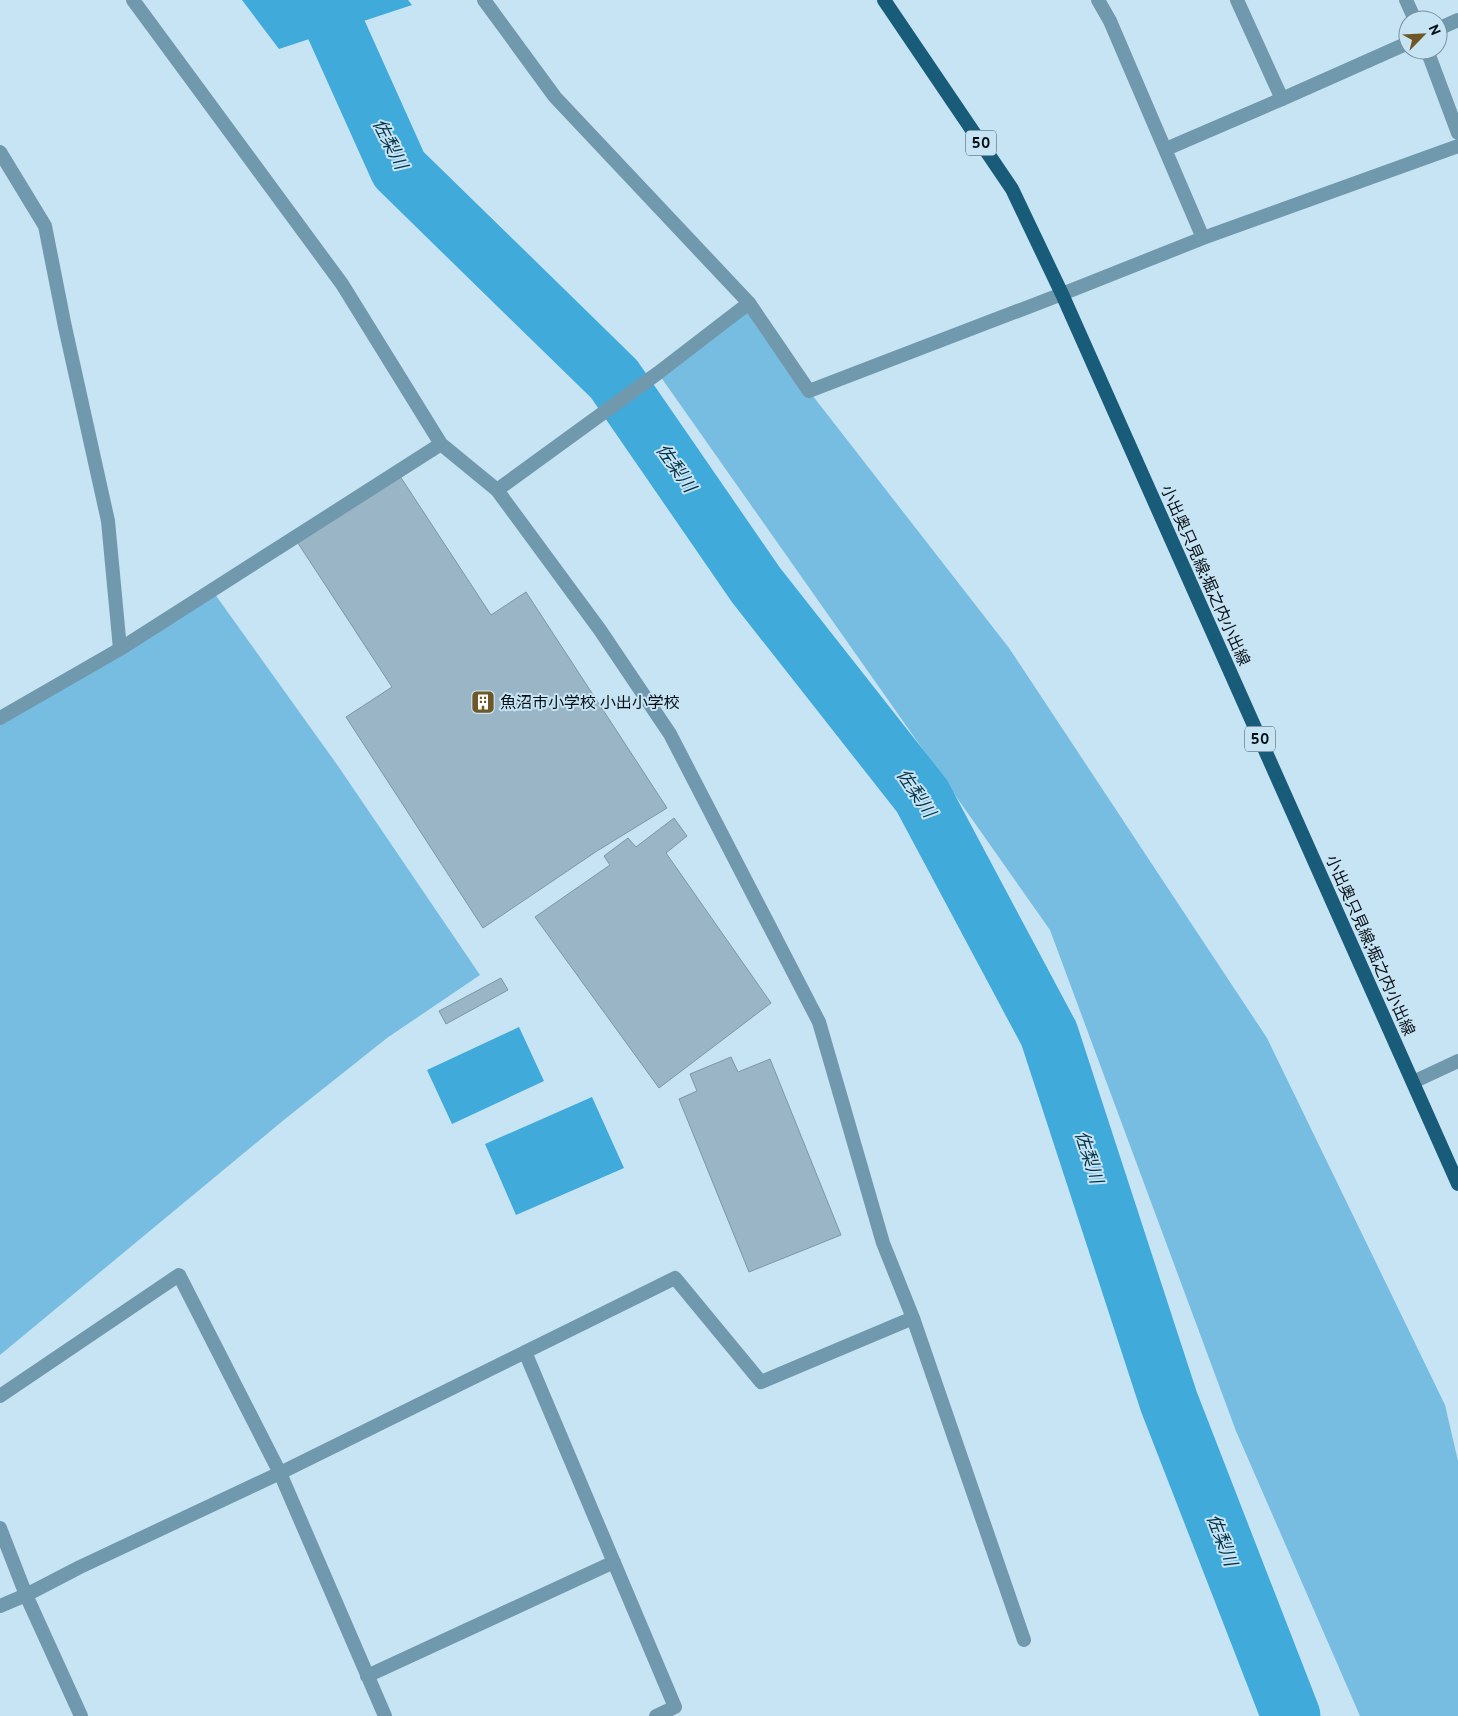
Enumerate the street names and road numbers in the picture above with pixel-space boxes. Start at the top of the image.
road number: 50 [966,130,996,156]
street label: 小出奥只見線;堀之内小出線 [1155,482,1253,669]
road number: 50 [1245,726,1275,752]
street label: 小出奥只見線;堀之内小出線 [1320,852,1418,1039]

